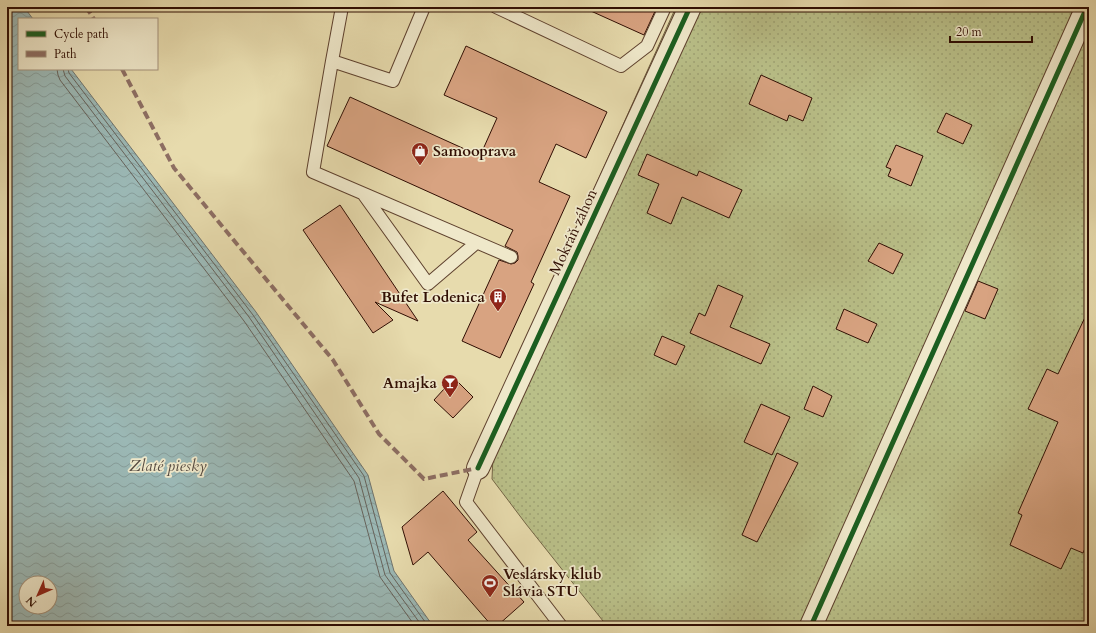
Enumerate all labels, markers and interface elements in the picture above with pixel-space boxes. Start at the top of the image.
legend [18,18,158,70]
scale bar [950,18,1032,44]
text: 20 m [956,24,983,40]
text: Cycle path [54,26,109,42]
text: Path [54,46,77,62]
shop icon: Samooprava [410,141,430,166]
place label: Samooprava [433,141,517,161]
street label: Mokráň záhon [544,185,602,278]
place label: Bufet Lodenica [381,287,486,307]
building icon: Bufet Lodenica [488,287,508,312]
place label: Amajka [383,373,438,393]
bar icon: Amajka [440,373,460,398]
water label: Zlaté piesky [129,455,207,477]
place label: Veslársky klub Slávia STU [503,564,602,601]
sports icon: Veslársky klub Slávia STU [480,573,500,598]
north arrow [18,575,58,615]
text: N [22,593,40,610]

